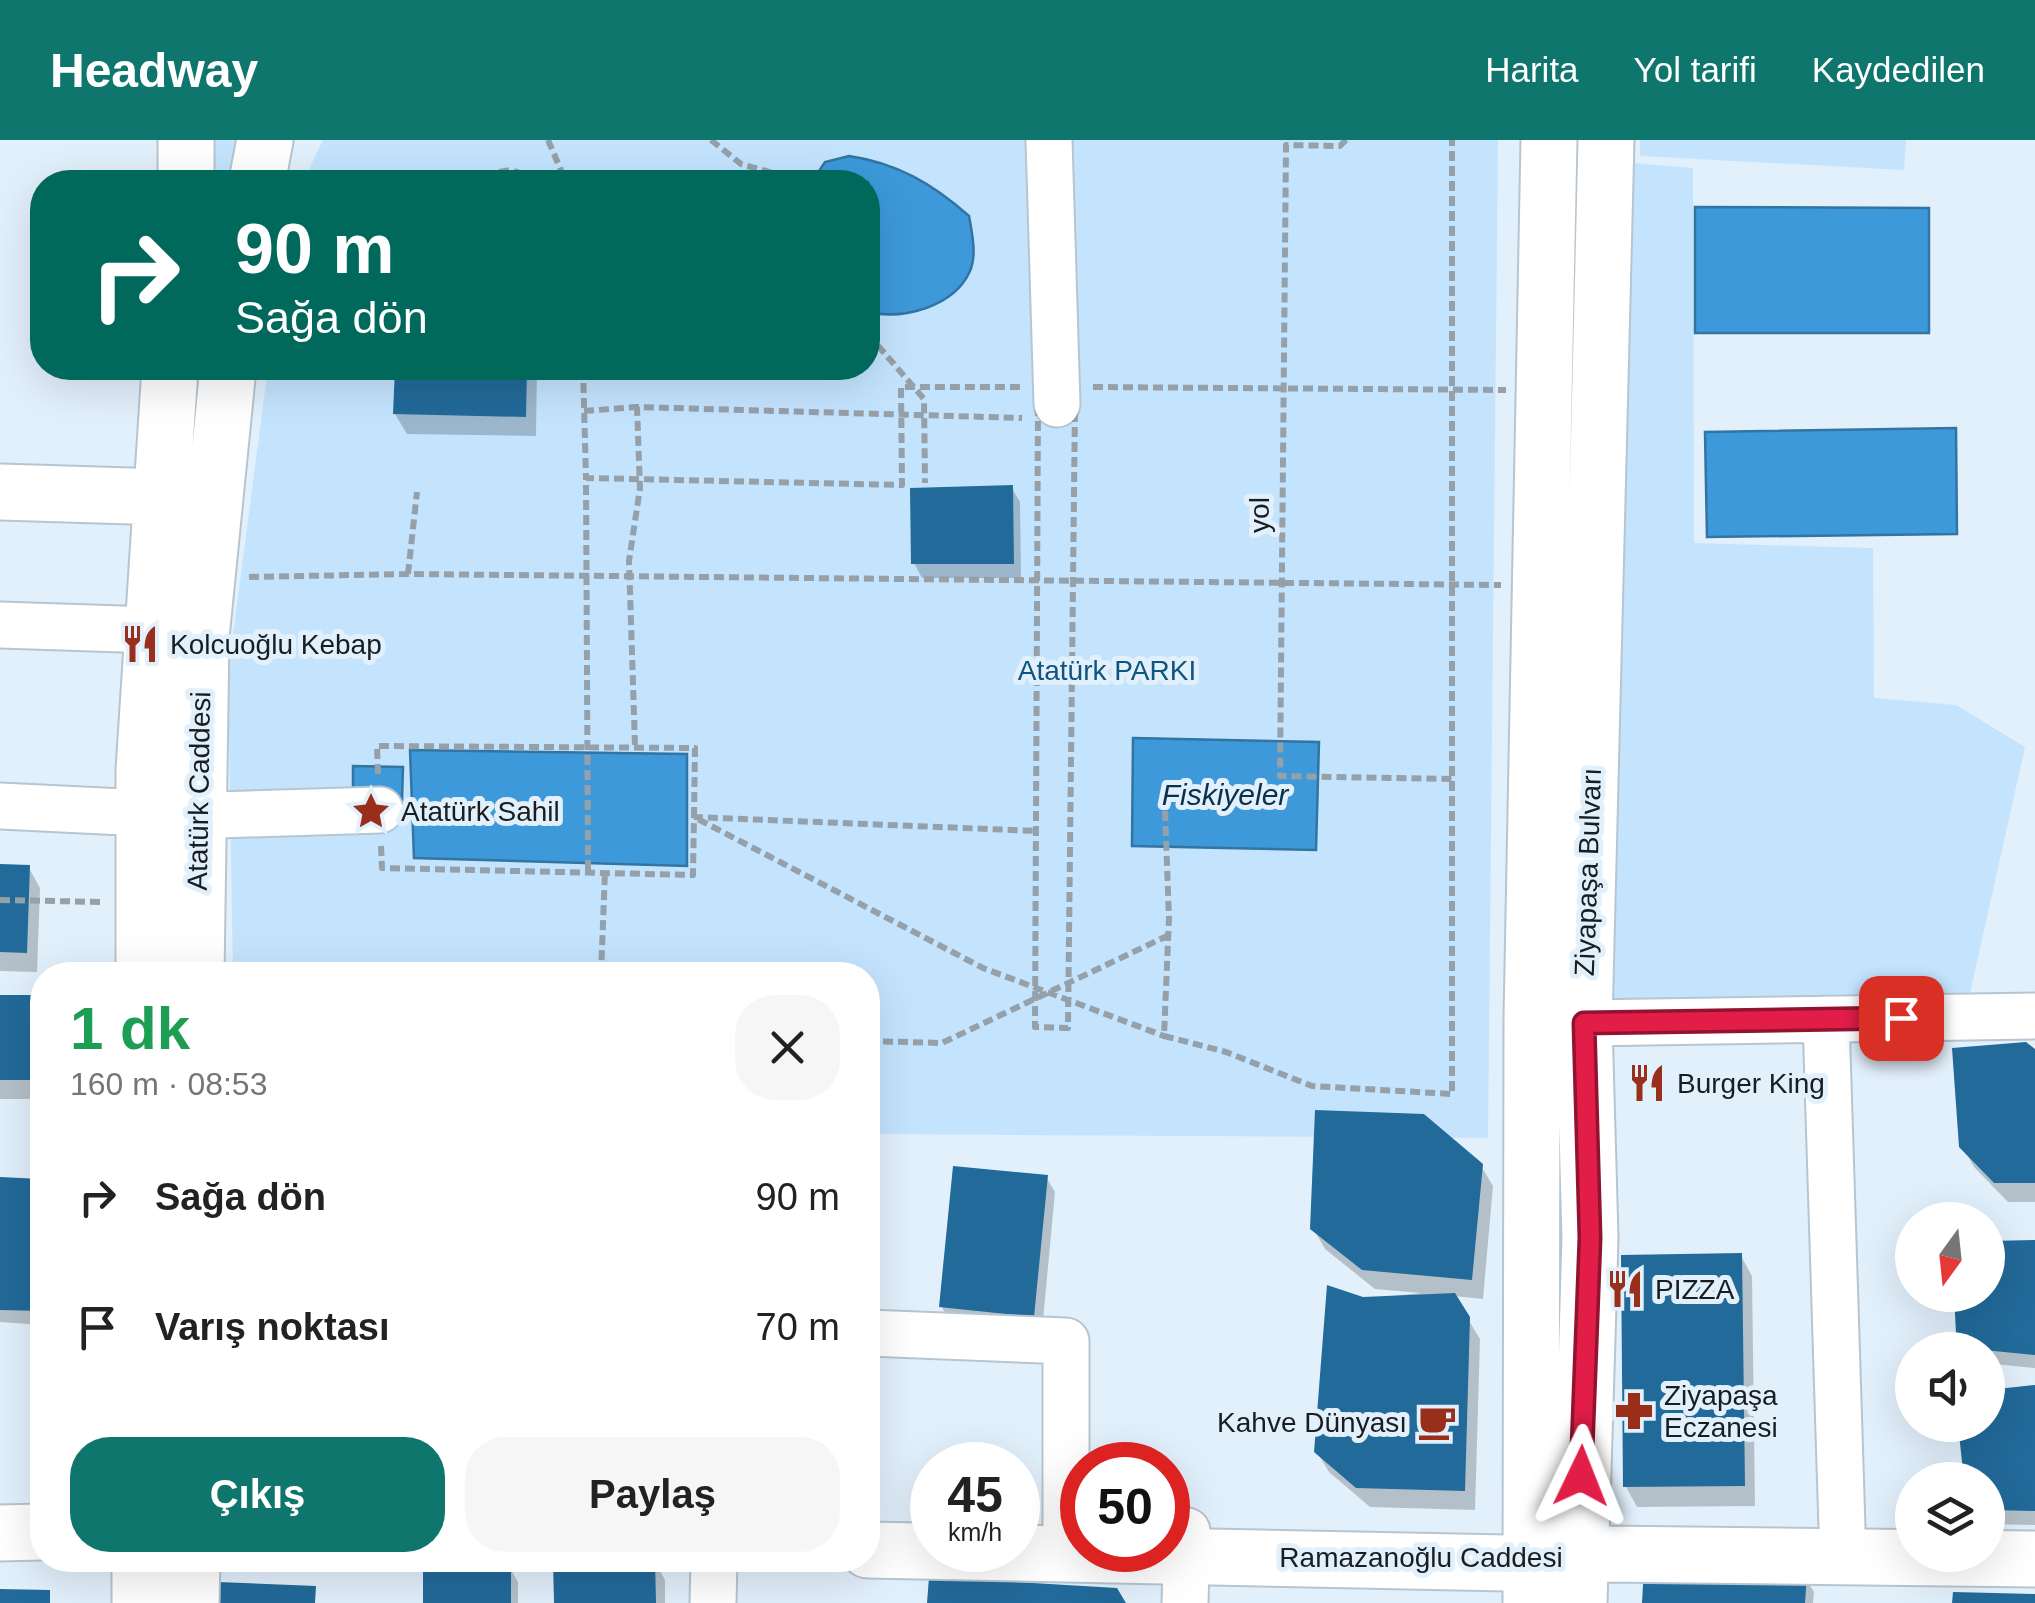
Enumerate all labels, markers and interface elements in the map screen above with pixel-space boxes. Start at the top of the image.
text: Headway [50,44,258,97]
text: Harita [1485,50,1579,89]
text: Yol tarifi [1634,50,1757,89]
text: Kaydedilen [1812,50,1985,89]
icon: right [70,210,200,340]
text: 90 m [235,210,395,288]
text: Sağa dön [235,292,428,343]
street label: yol [1244,497,1275,533]
restaurant icon: Kolcuoğlu Kebap [119,623,161,665]
place label: Kolcuoğlu Kebap [170,629,382,660]
park label: Atatürk PARKI [1018,655,1196,686]
street label: Atatürk Caddesi [182,691,216,891]
street label: Ziyapaşa Bulvarı [1569,767,1607,977]
water label: Fiskiyeler [1162,778,1289,811]
place icon: Atatürk Sahil [350,790,392,832]
place label: Atatürk Sahil [401,796,560,827]
pin [1859,976,1944,1061]
icon: arrive [1874,991,1929,1046]
text: 1 dk [70,995,190,1062]
button: close [735,995,840,1100]
restaurant icon: Burger King [1626,1062,1668,1104]
text: 160 m · 08:53 [70,1066,267,1102]
place label: Burger King [1677,1068,1825,1099]
icon: right [70,1170,125,1225]
text: Sağa dön [155,1176,326,1218]
text: 90 m [756,1176,840,1218]
north arrow [1895,1202,2005,1312]
map controls [1895,1202,2005,1572]
restaurant icon: PIZZA [1604,1268,1646,1310]
place label: PIZZA [1655,1274,1735,1305]
icon: arrive [70,1300,125,1355]
text: Varış noktası [155,1306,389,1348]
text: 70 m [756,1306,840,1348]
button: sound [1895,1332,2005,1442]
place label: Ziyapaşa Eczanesi [1664,1380,1778,1443]
pharmacy icon: Ziyapaşa Eczanesi [1613,1390,1655,1432]
cafe icon: Kahve Dünyası [1416,1401,1458,1443]
place label: Kahve Dünyası [1217,1407,1407,1438]
position arrow [1529,1424,1633,1528]
button: Çıkış [70,1437,445,1552]
button: Paylaş [465,1437,840,1552]
speed limit sign: 50 [1060,1442,1190,1572]
button: layers [1895,1462,2005,1572]
text: 45 [947,1467,1003,1523]
text: km/h [948,1518,1002,1546]
street label: Ramazanoğlu Caddesi [1279,1542,1563,1573]

